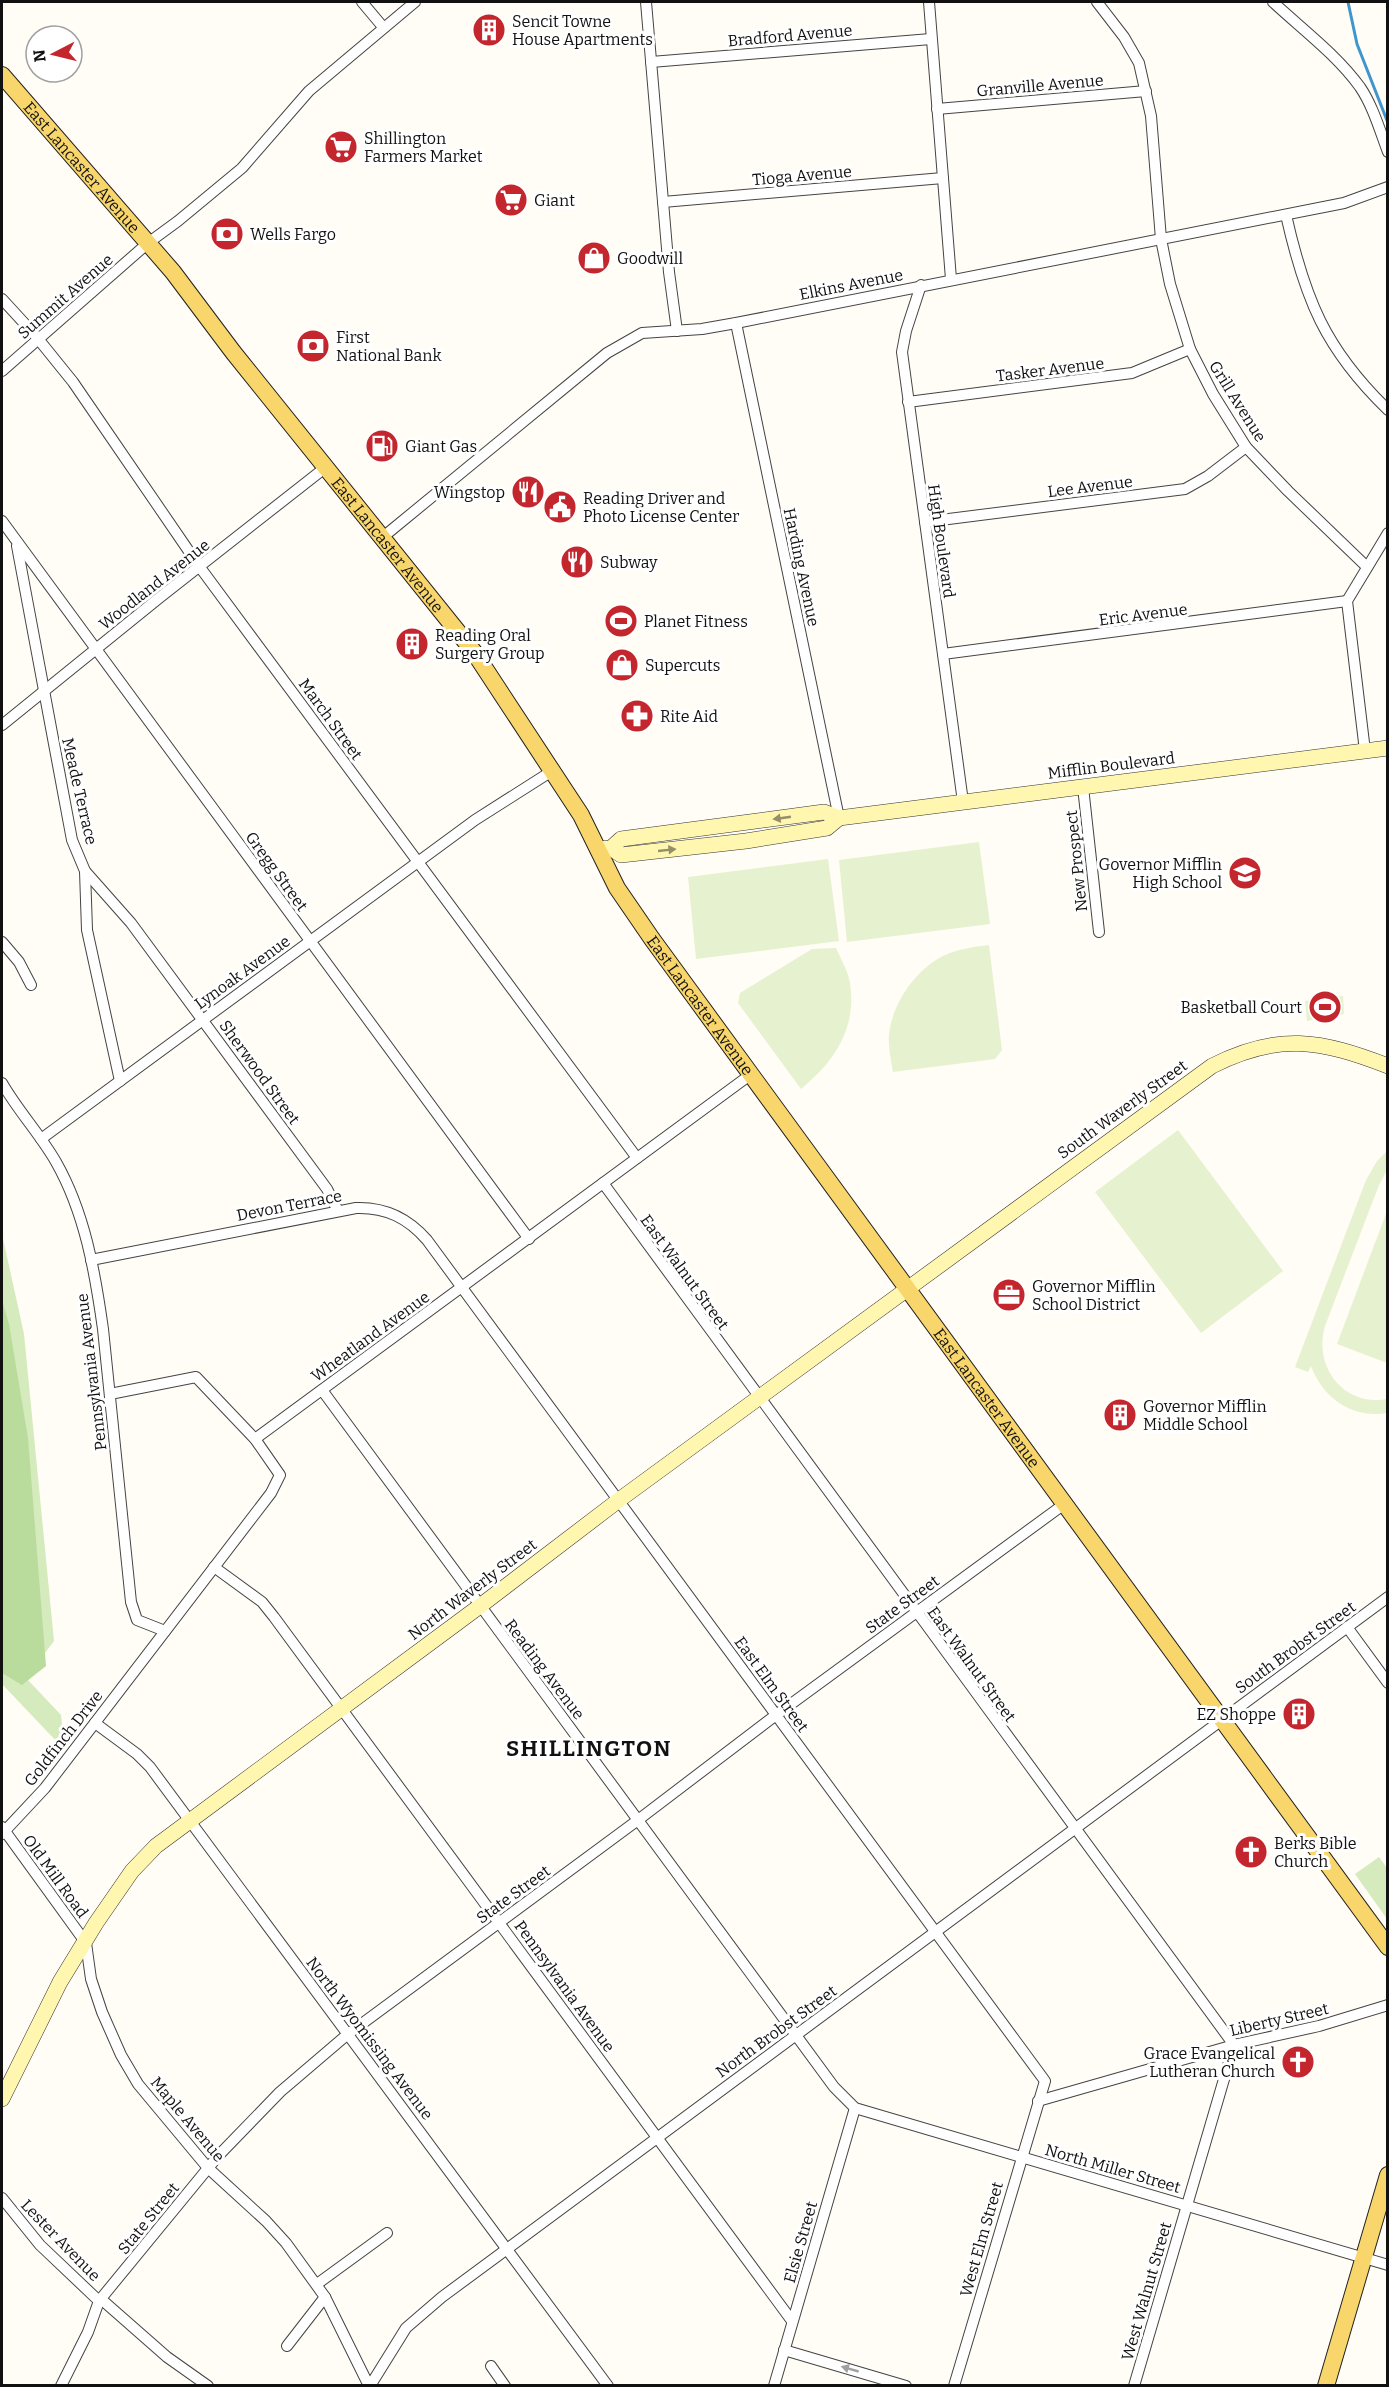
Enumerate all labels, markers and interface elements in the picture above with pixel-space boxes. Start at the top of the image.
building icon: Sencit Towne House Apartments [471,12,507,48]
place label: Sencit Towne House Apartments [512,12,653,49]
street label: Bradford Avenue [727,21,853,50]
north arrow [24,24,84,84]
text: N [29,48,50,63]
street label: Granville Avenue [976,70,1104,101]
street label: East Lancaster Avenue [19,98,144,237]
supermarket icon: Shillington Farmers Market [323,129,359,165]
place label: Shillington Farmers Market [364,129,483,166]
street label: Tioga Avenue [751,162,853,189]
supermarket icon: Giant [493,182,529,218]
place label: Giant [534,191,575,210]
bank icon: Wells Fargo [209,216,245,252]
place label: Wells Fargo [250,225,336,244]
shop icon: Goodwill [576,240,612,276]
place label: Goodwill [617,249,683,268]
street label: Summit Avenue [14,250,117,343]
street label: Elkins Avenue [798,265,905,304]
bank icon: First National Bank [295,328,331,364]
place label: First National Bank [336,328,442,365]
street label: Tasker Avenue [995,353,1105,386]
street label: Grill Avenue [1205,357,1270,445]
fuel station icon: Giant Gas [364,428,400,464]
place label: Giant Gas [405,437,477,456]
street label: Lee Avenue [1046,472,1134,501]
street label: East Lancaster Avenue [327,474,447,616]
restaurant icon: Wingstop [510,474,546,510]
place label: Wingstop [434,483,505,502]
street label: High Boulevard [924,483,959,600]
public building icon: Reading Driver and Photo License Center [542,489,578,525]
place label: Reading Driver and Photo License Center [583,489,739,526]
street label: Harding Avenue [780,506,823,628]
street label: Woodland Avenue [95,535,213,634]
restaurant icon: Subway [559,544,595,580]
place label: Subway [600,553,658,572]
street label: Eric Avenue [1098,600,1188,629]
sports icon: Planet Fitness [603,603,639,639]
place label: Planet Fitness [644,612,748,631]
building icon: Reading Oral Surgery Group [394,626,430,662]
place label: Reading Oral Surgery Group [435,626,545,663]
shop icon: Supercuts [604,647,640,683]
place label: Supercuts [645,656,720,675]
street label: March Street [295,675,367,764]
pharmacy icon: Rite Aid [619,698,655,734]
place label: Rite Aid [660,707,718,726]
street label: Meade Terrace [58,736,101,846]
street label: Mifflin Boulevard [1046,748,1176,783]
street label: New Prospect [1062,809,1091,913]
one-way arrow [772,813,791,822]
street label: Gregg Street [241,828,312,915]
one-way arrow [657,845,676,855]
place label: Governor Mifflin High School [1098,855,1222,892]
school or university icon: Governor Mifflin High School [1227,855,1263,891]
street label: Lynoak Avenue [191,931,294,1013]
street label: East Lancaster Avenue [643,932,757,1079]
sports icon: Basketball Court [1307,989,1343,1025]
place label: Basketball Court [1180,998,1302,1017]
street label: Sherwood Street [215,1016,304,1128]
street label: South Waverly Street [1054,1056,1191,1163]
street label: Devon Terrace [235,1186,343,1225]
street label: East Walnut Street [636,1211,733,1334]
office icon: Governor Mifflin School District [991,1277,1027,1313]
place label: Governor Mifflin School District [1032,1277,1156,1314]
street label: Wheatland Avenue [307,1287,433,1386]
street label: Pennsylvania Avenue [72,1292,111,1452]
street label: East Lancaster Avenue [929,1325,1044,1472]
building icon: Governor Mifflin Middle School [1102,1397,1138,1433]
place label: Governor Mifflin Middle School [1143,1397,1267,1434]
street label: North Waverly Street [404,1535,540,1644]
street label: State Street [862,1571,943,1638]
street label: South Brobst Street [1231,1597,1359,1697]
street label: East Walnut Street [923,1603,1020,1726]
street label: Reading Avenue [501,1615,588,1723]
street label: East Elm Street [731,1633,813,1736]
street label: Goldfinch Drive [20,1687,107,1790]
building icon: EZ Shoppe [1281,1696,1317,1732]
place label: EZ Shoppe [1196,1705,1276,1724]
district label: SHILLINGTON [506,1735,672,1762]
street label: Old Mill Road [19,1831,92,1922]
church icon: Berks Bible Church [1233,1834,1269,1870]
place label: Berks Bible Church [1274,1834,1357,1871]
street label: State Street [473,1861,554,1928]
street label: Pennsylvania Avenue [510,1917,619,2056]
street label: North Wyomissing Avenue [302,1953,437,2123]
street label: North Brobst Street [712,1981,840,2082]
street label: Liberty Street [1228,1999,1331,2040]
place label: Grace Evangelical Lutheran Church [1143,2044,1275,2081]
church icon: Grace Evangelical Lutheran Church [1280,2044,1316,2080]
street label: Maple Avenue [147,2073,229,2166]
street label: North Miller Street [1043,2140,1183,2197]
street label: State Street [114,2179,183,2258]
street label: West Elm Street [956,2179,1007,2299]
street label: Lester Avenue [17,2196,104,2285]
street label: Elsie Street [780,2199,821,2285]
street label: West Walnut Street [1118,2219,1175,2363]
one-way arrow [841,2364,859,2373]

